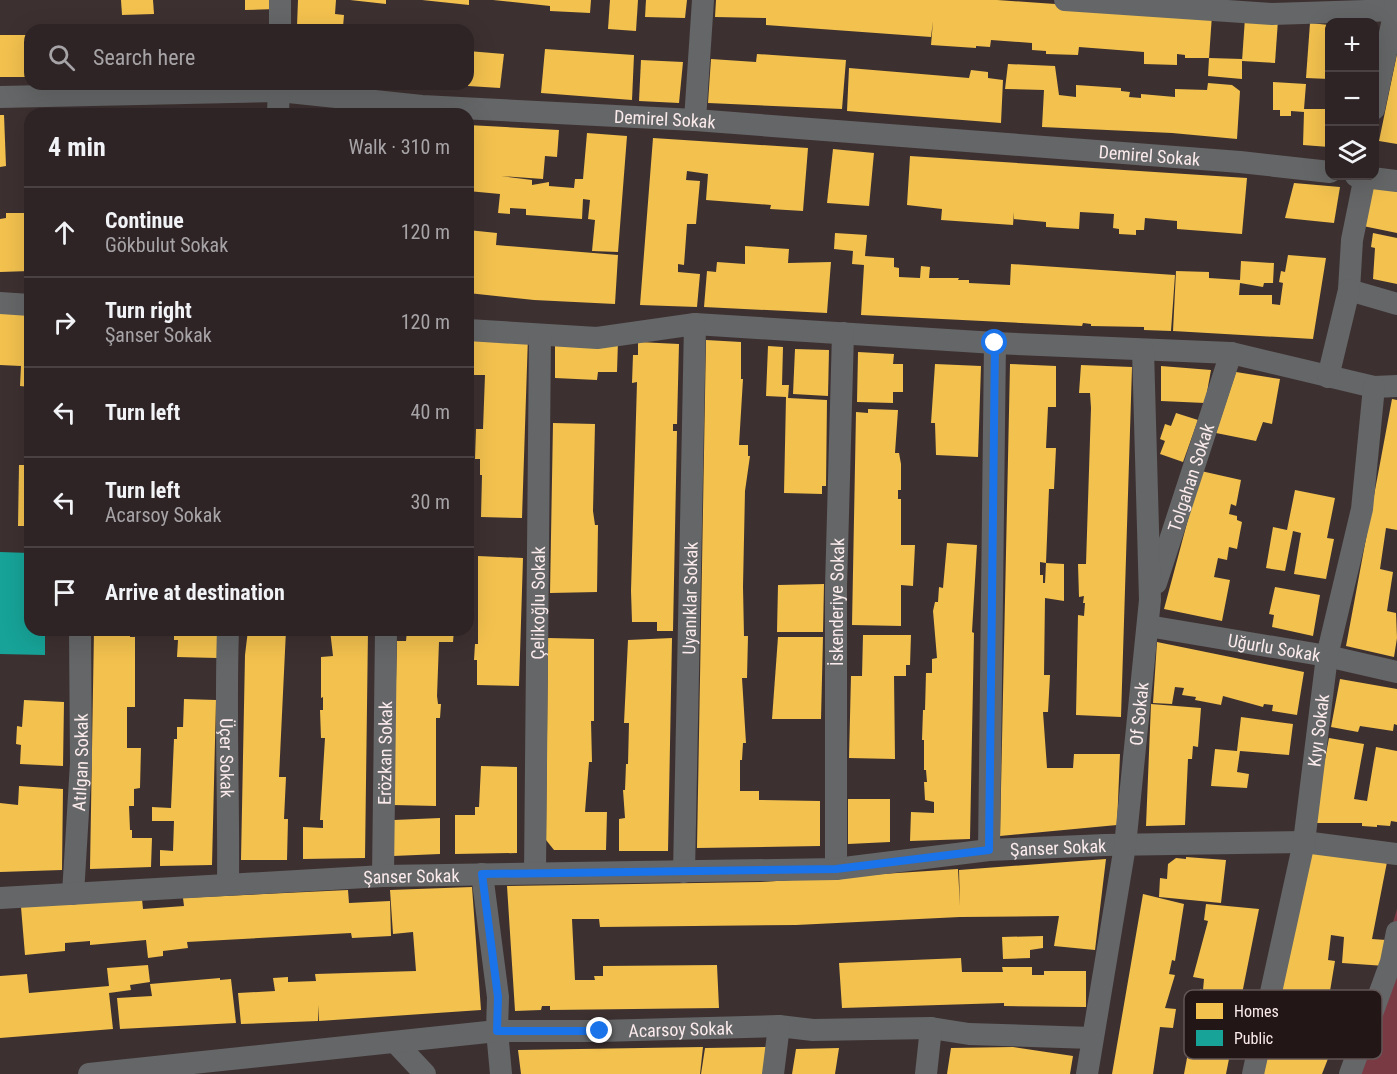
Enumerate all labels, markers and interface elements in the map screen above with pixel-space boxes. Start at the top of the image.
map controls [1325,18,1379,180]
button: + [1325,18,1379,72]
search box [24,24,474,90]
icon: search [45,41,78,74]
text: Search here [93,45,195,70]
button: − [1325,72,1379,126]
street label: Demirel Sokak [613,105,716,132]
button: layers [1325,126,1379,180]
text: 4 min [48,132,106,162]
text: Walk · 310 m [349,135,450,159]
street label: Demirel Sokak [1098,141,1201,169]
text: Continue [105,208,184,233]
icon: ahead [48,216,81,249]
text: 120 m [401,220,450,244]
text: Gökbulut Sokak [105,233,228,257]
text: Turn right [105,298,192,323]
icon: right [48,306,81,339]
text: 120 m [401,310,450,334]
text: Şanser Sokak [105,323,212,347]
route start [981,329,1007,355]
icon: left [48,396,81,429]
text: Turn left [105,400,180,425]
text: 40 m [411,400,450,424]
street label: Tolgahan Sokak [1163,421,1218,534]
text: Turn left [105,478,180,503]
icon: left [48,486,81,519]
text: 30 m [411,490,450,514]
text: Acarsoy Sokak [105,503,221,527]
street label: İskenderiye Sokak [826,538,848,666]
street label: Uyanıklar Sokak [678,541,701,655]
street label: Çelikoğlu Sokak [526,546,549,660]
icon: arrive [48,576,81,609]
text: Arrive at destination [105,580,285,605]
street label: Uğurlu Sokak [1226,629,1322,665]
street label: Of Sokak [1125,681,1152,747]
street label: Kıyı Sokak [1303,693,1333,768]
street label: Erözkan Sokak [373,701,396,805]
street label: Atılgan Sokak [68,713,92,812]
street label: Üçer Sokak [216,718,238,798]
street label: Şanser Sokak [1010,834,1107,860]
street label: Şanser Sokak [363,864,460,888]
legend [1184,990,1382,1059]
text: Homes [1234,1002,1279,1021]
route end [586,1017,612,1043]
street label: Acarsoy Sokak [628,1017,733,1041]
text: Public [1234,1029,1273,1048]

